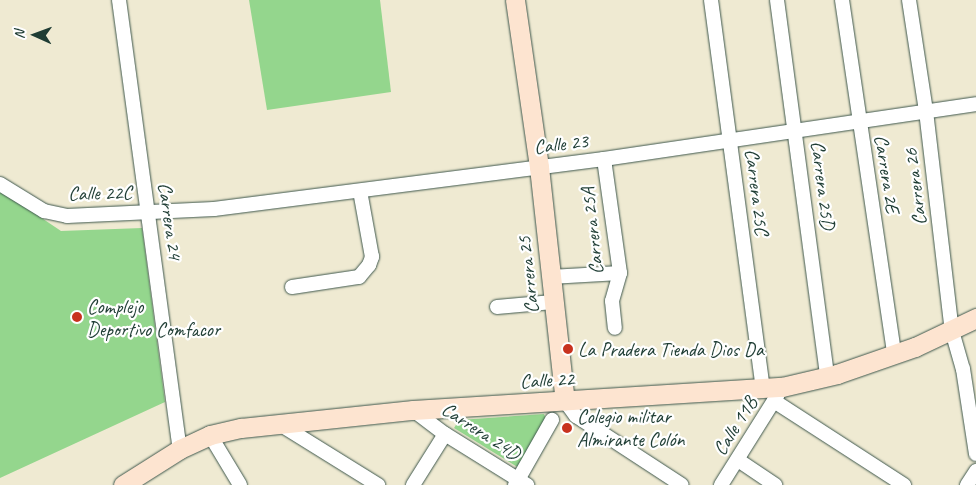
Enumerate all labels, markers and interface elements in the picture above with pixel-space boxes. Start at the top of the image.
north arrow [10,10,60,60]
text: N [11,30,28,39]
street label: Calle 23 [533,129,589,159]
street label: Carrera 2E [869,133,905,215]
street label: Carrera 25D [806,139,840,231]
street label: Carrera 25C [740,147,774,237]
street label: Carrera 26 [898,147,932,227]
street label: Calle 22C [68,180,132,206]
street label: Carrera 24 [153,181,187,261]
street label: Carrera 25A [575,186,609,276]
street label: Carrera 25 [512,235,544,315]
place label: Complejo Deportivo Comfacor [87,294,219,341]
marker: Complejo Deportivo Comfacor [71,311,83,323]
place label: La Pradera Tienda Dios Da [578,337,764,361]
marker: La Pradera Tienda Dios Da [562,343,574,355]
street label: Calle 22 [519,367,575,393]
street label: Calle 11B [708,392,762,460]
street label: Carrera 24D [437,397,525,465]
place label: Colegio militar Almirante Colón [577,404,685,451]
marker: Colegio militar Almirante Colón [561,422,573,434]

